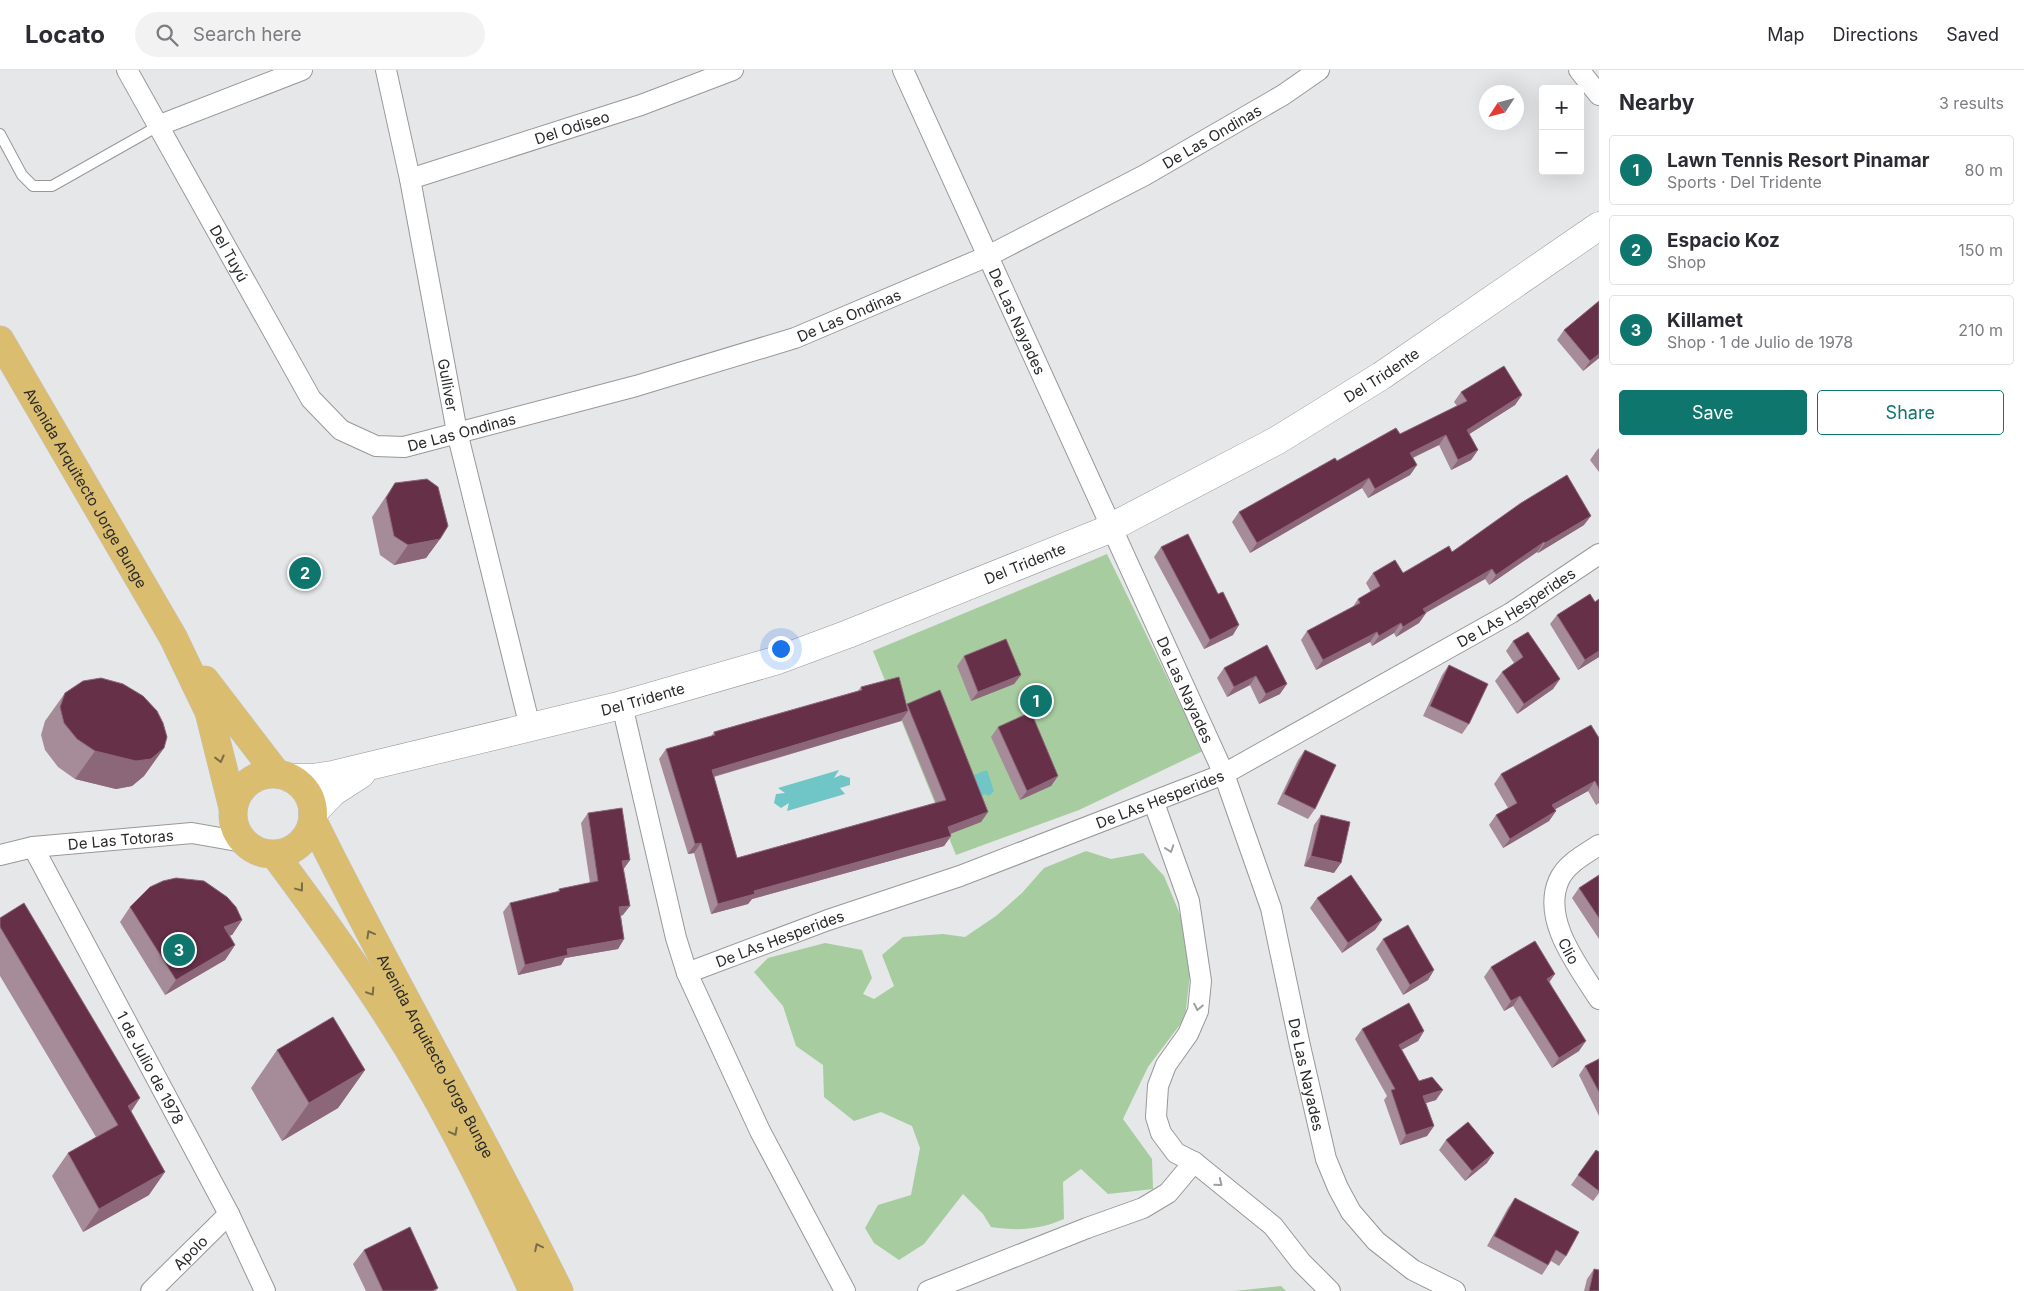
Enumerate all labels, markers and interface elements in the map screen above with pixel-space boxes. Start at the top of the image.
search box [135,12,485,57]
text: Locato [25,20,105,49]
icon: search [153,21,181,49]
text: Search here [193,23,301,46]
text: Map [1767,24,1805,45]
text: Directions [1833,24,1918,45]
text: Saved [1946,24,1999,45]
north arrow [1479,85,1524,130]
map controls [1539,85,1584,175]
button: + [1539,85,1584,130]
text: Nearby [1619,90,1694,115]
text: 3 results [1939,93,2004,113]
street label: De Las Ondinas [1159,100,1265,172]
street label: Del Odiseo [532,106,612,148]
button: − [1539,130,1584,175]
text: Lawn Tennis Resort Pinamar [1667,149,1930,172]
text: 1 [1633,160,1639,180]
text: 80 m [1964,160,2003,180]
text: Sports · Del Tridente [1667,172,1822,192]
street label: Del Tuyú [206,222,253,285]
text: Espacio Koz [1667,229,1780,252]
text: 2 [1631,240,1641,260]
text: 150 m [1958,240,2003,260]
text: Shop [1667,252,1706,272]
street label: De Las Nayades [985,265,1050,377]
street label: De Las Ondinas [794,285,904,346]
text: Killamet [1667,309,1743,332]
text: 3 [1631,320,1641,340]
text: 210 m [1958,320,2003,340]
text: Shop · 1 de Julio de 1978 [1667,332,1853,352]
street label: Del Tridente [1340,343,1423,406]
street label: Gulliver [434,357,463,413]
street label: Avenida Arquitecto Jorge Bunge [20,384,152,591]
button: Save [1619,390,1807,435]
button: Share [1817,390,2004,435]
street label: De Las Ondinas [405,409,518,455]
street label: Del Tridente [981,538,1068,588]
pin: 2 [289,554,321,592]
street label: De LAs Hesperides [1453,563,1579,651]
street label: De Las Nayades [1153,633,1218,746]
your location [768,636,794,662]
street label: Del Tridente [599,678,687,719]
pin: 1 [1020,682,1052,720]
one-way arrow [215,755,225,763]
street label: De LAs Hesperides [1093,765,1227,832]
street label: De Las Totoras [67,825,174,853]
one-way arrow [1164,844,1174,853]
one-way arrow [295,882,303,891]
street label: De LAs Hesperides [713,906,847,971]
pin: 3 [163,931,195,969]
one-way arrow [366,931,376,940]
street label: Clio [1554,934,1584,967]
street label: Avenida Arquitecto Jorge Bunge [373,951,498,1161]
one-way arrow [365,986,374,995]
one-way arrow [1193,1002,1203,1011]
street label: 1 de Julio de 1978 [113,1008,189,1127]
street label: De Las Nayades [1285,1016,1329,1133]
one-way arrow [447,1126,457,1135]
one-way arrow [1213,1177,1222,1185]
street label: Apolo [169,1231,211,1274]
one-way arrow [533,1243,544,1252]

